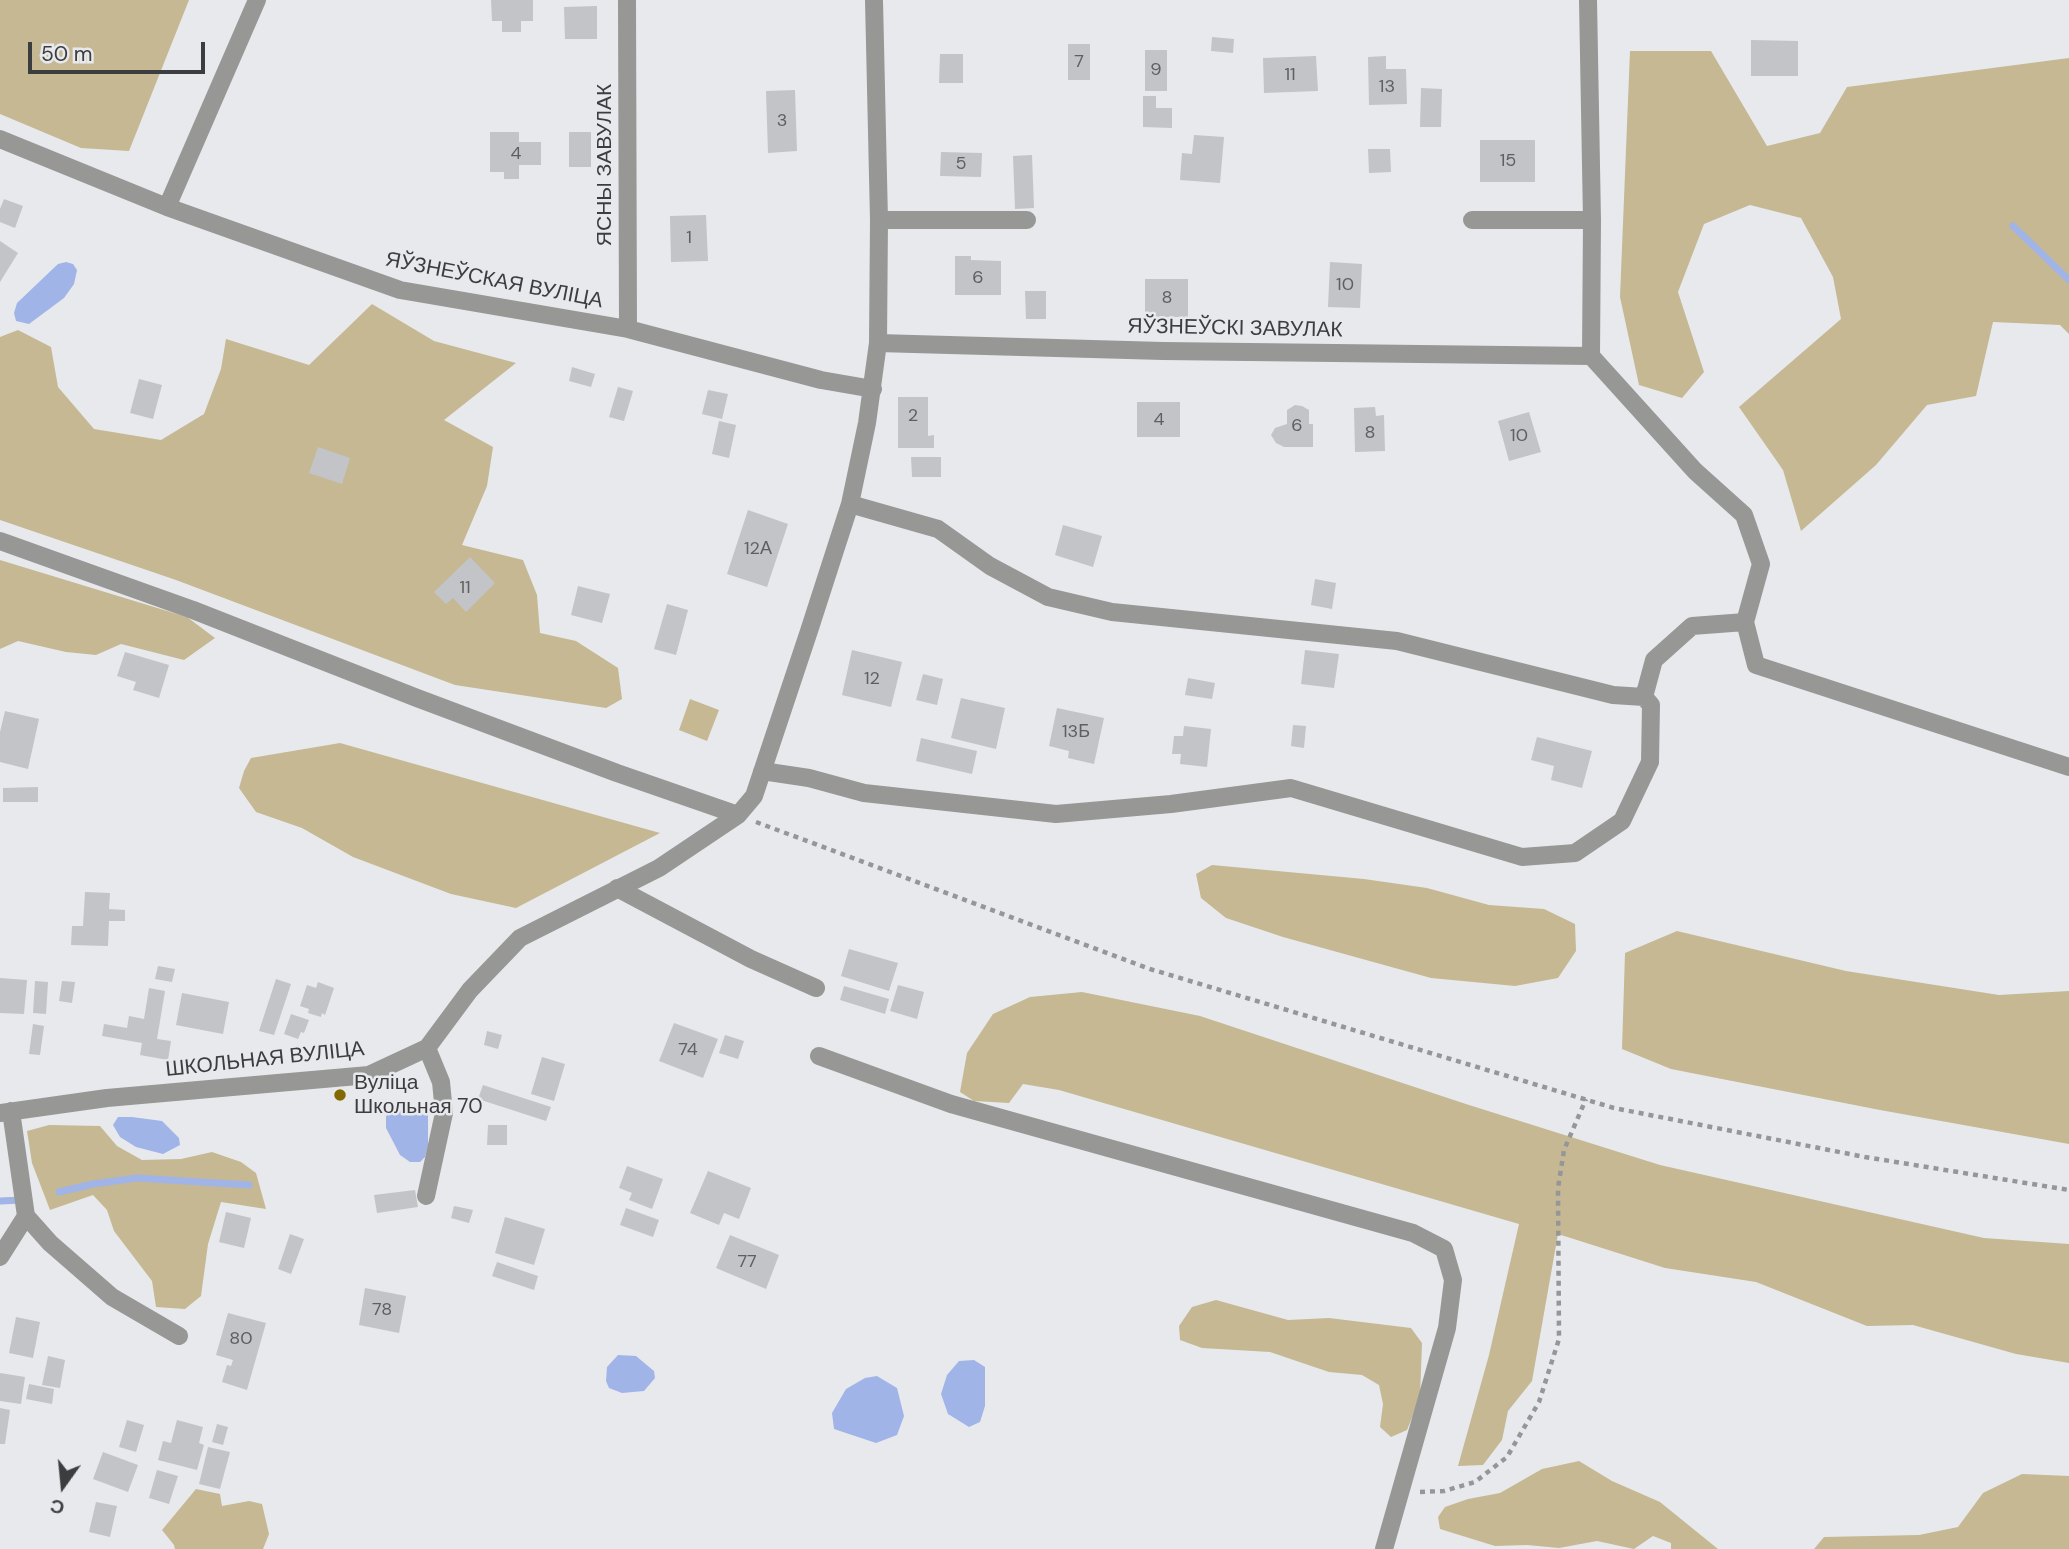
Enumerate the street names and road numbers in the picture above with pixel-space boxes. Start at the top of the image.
street label: ЯСНЫ ЗАВУЛАК [592,84,618,246]
street label: ЯЎЗНЕЎСКАЯ ВУЛІЦА [383,248,605,314]
street label: ЯЎЗНЕЎСКІ ЗАВУЛАК [1127,315,1343,343]
street label: ШКОЛЬНАЯ ВУЛІЦА [164,1037,366,1083]

